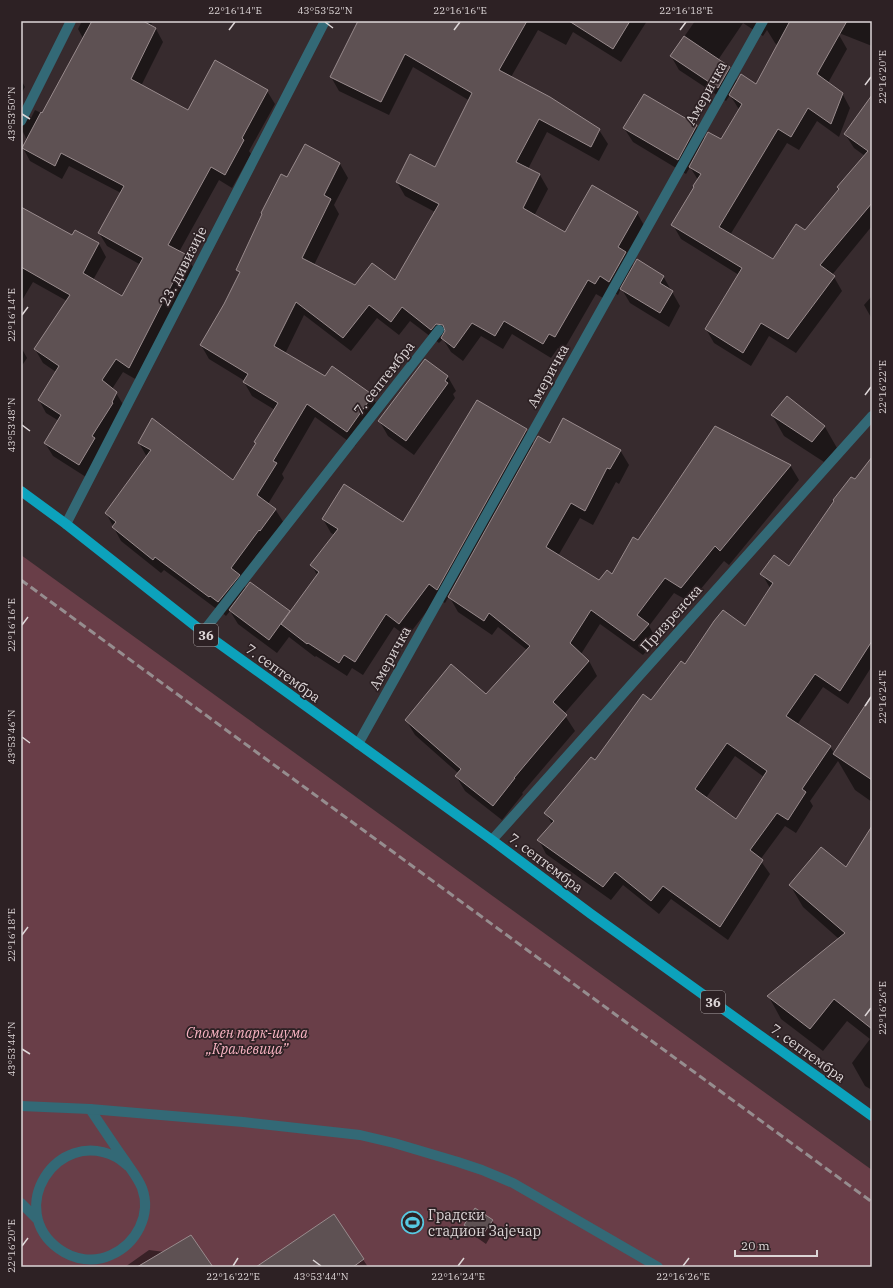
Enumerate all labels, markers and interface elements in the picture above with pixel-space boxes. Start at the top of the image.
text: 22°16'14"E [208,4,262,17]
text: 43°53'52"N [298,4,353,17]
text: 22°16'16"E [433,4,487,17]
text: 22°16'18"E [659,4,713,17]
text: 22°16'20"E [876,50,889,104]
street label: Америчка [681,58,731,128]
text: 43°53'50"N [5,86,18,142]
street label: 23. дивизије [155,223,211,309]
text: 22°16'14"E [5,288,18,342]
street label: 7. септембра [350,337,419,418]
street label: Америчка [523,341,573,411]
text: 22°16'22"E [876,360,889,414]
text: 43°53'48"N [5,397,18,453]
street label: Призренска [636,580,706,655]
text: 22°16'16"E [5,598,18,652]
street label: Америчка [365,623,415,693]
road number: 36 [194,624,218,646]
street label: 7. септембра [242,640,324,707]
text: 22°16'24"E [876,670,889,724]
text: 43°53'46"N [5,709,18,765]
street label: 7. септембра [505,829,587,897]
text: 22°16'18"E [5,908,18,962]
text: 22°16'26"E [876,981,889,1035]
road number: 36 [701,991,725,1013]
street label: 7. септембра [767,1020,849,1087]
text: 43°53'44"N [5,1021,18,1077]
park label: Спомен парк-шума „Краљевица” [186,1024,308,1058]
place label: Градски стадион Зајечар [428,1206,541,1240]
sports icon: Градски стадион Зајечар [400,1210,426,1236]
text: 22°16'20"E [5,1219,18,1273]
scale bar [735,1232,817,1258]
text: 20 m [741,1238,770,1253]
text: 22°16'22"E [206,1270,260,1283]
text: 43°53'44"N [294,1270,349,1283]
text: 22°16'24"E [431,1270,485,1283]
text: 22°16'26"E [656,1270,710,1283]

